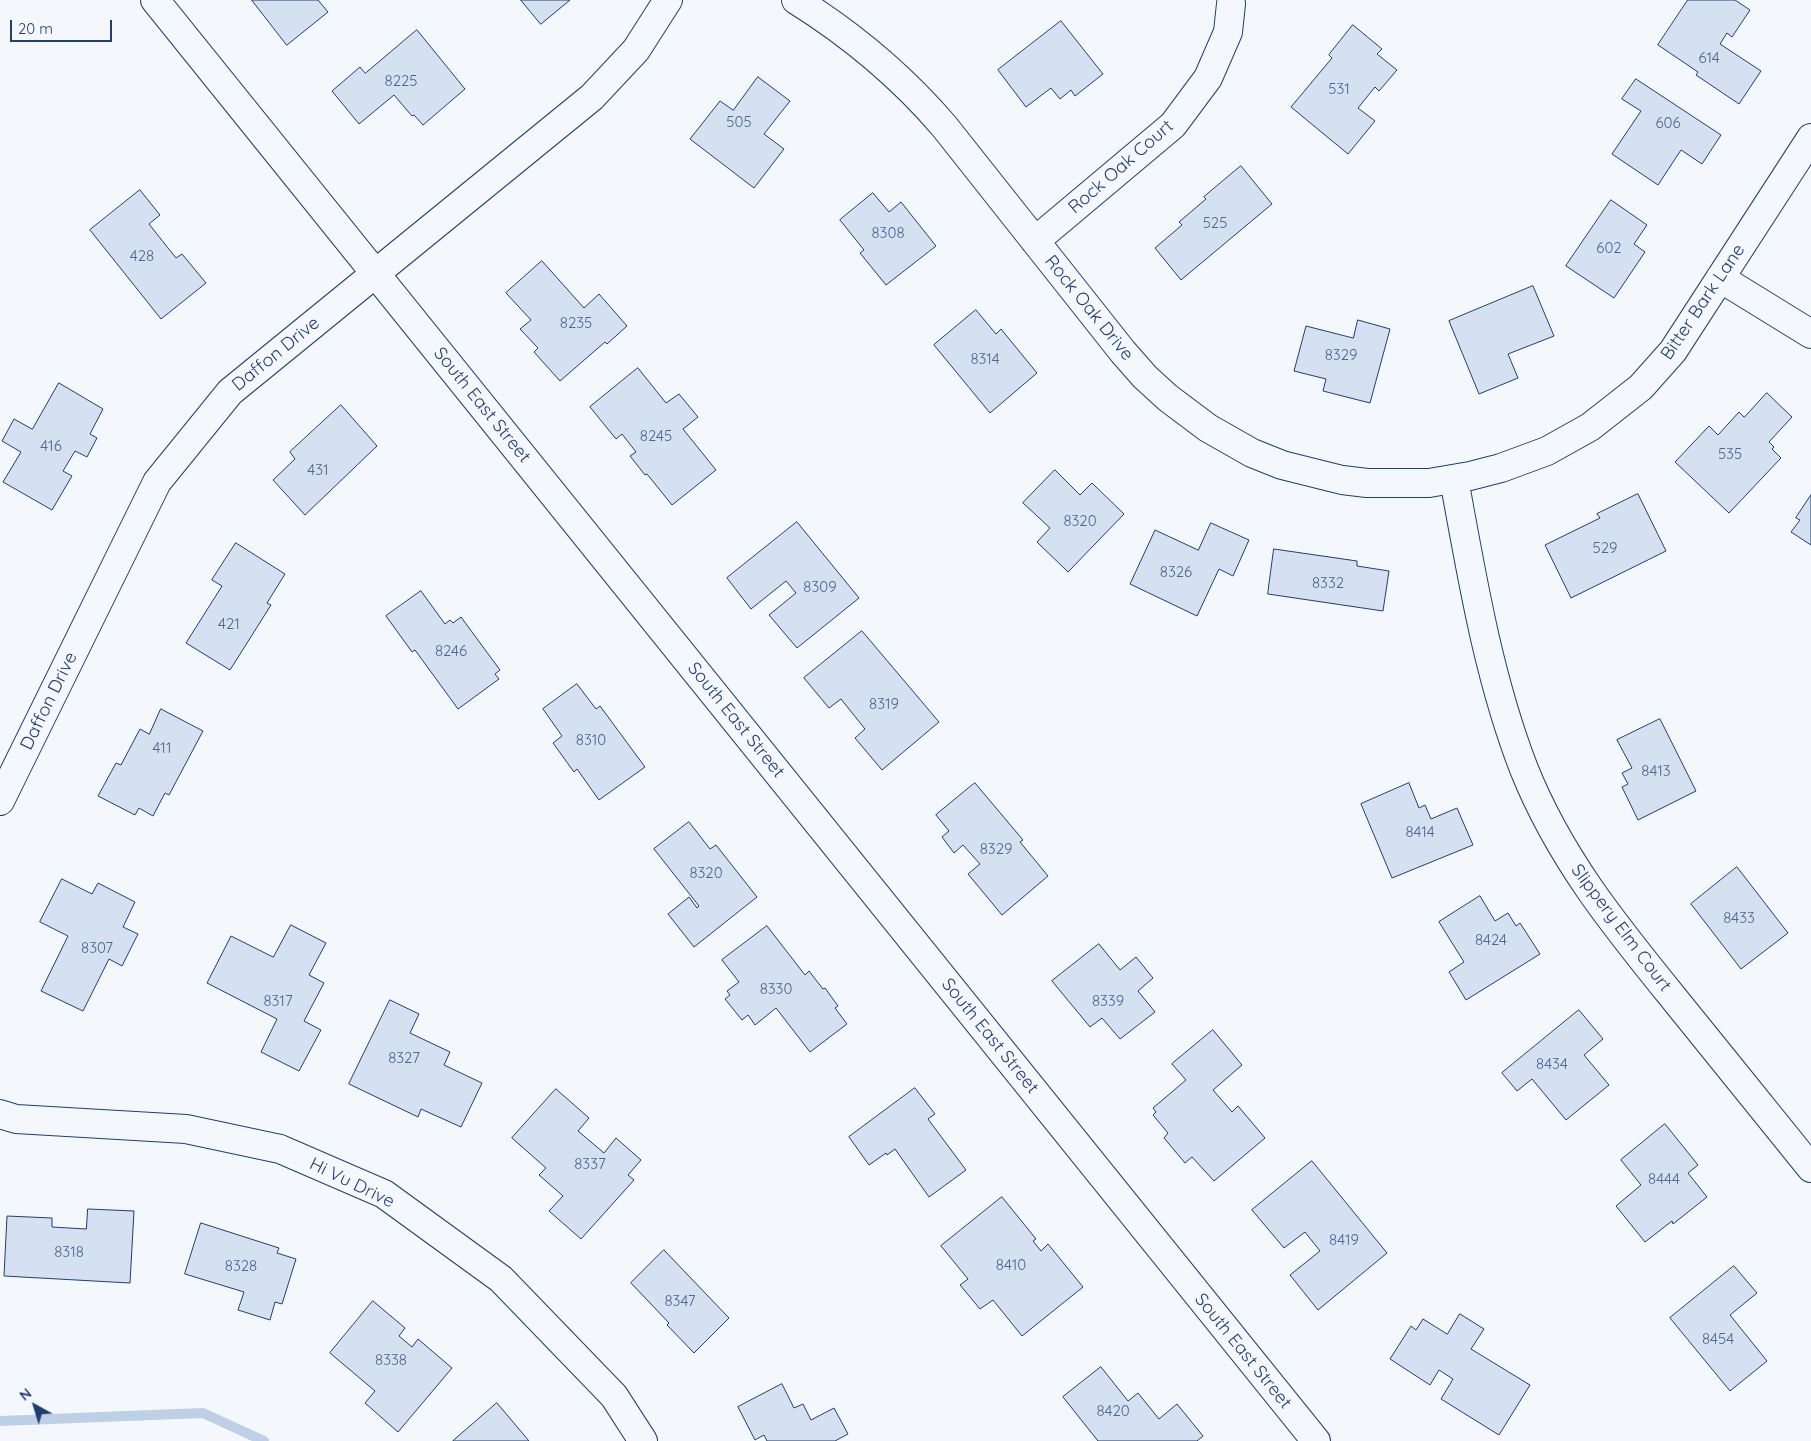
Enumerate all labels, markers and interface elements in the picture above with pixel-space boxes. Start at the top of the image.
scale bar [12,10,115,42]
text: 20 m [18,19,53,38]
house number: 614 [1698,49,1720,67]
house number: 8225 [385,72,417,90]
house number: 531 [1328,80,1350,98]
house number: 505 [726,113,752,131]
house number: 606 [1655,114,1681,132]
street label: Rock Oak Court [1064,116,1178,218]
house number: 525 [1203,214,1227,232]
house number: 8308 [872,224,904,242]
house number: 602 [1596,239,1622,257]
street label: Bitter Bark Lane [1656,240,1750,364]
house number: 428 [130,247,154,265]
street label: Rock Oak Drive [1040,251,1138,365]
street label: Daffon Drive [228,312,324,396]
house number: 8235 [560,314,592,332]
street label: South East Street [429,343,535,467]
house number: 8329 [1325,346,1357,364]
house number: 8314 [970,350,1000,368]
house number: 8245 [640,427,672,445]
house number: 416 [40,437,62,455]
house number: 535 [1718,445,1742,463]
house number: 431 [307,461,329,479]
house number: 8320 [1063,512,1097,530]
house number: 529 [1593,539,1617,557]
house number: 8326 [1160,563,1192,581]
house number: 8332 [1312,574,1344,592]
house number: 8309 [803,578,837,596]
house number: 421 [218,615,240,633]
house number: 8246 [435,642,467,660]
street label: Daffon Drive [16,648,82,754]
street label: South East Street [683,658,789,782]
house number: 8319 [869,695,899,713]
house number: 8310 [576,731,606,749]
house number: 411 [153,739,171,757]
house number: 8413 [1641,762,1671,780]
house number: 8414 [1405,823,1435,841]
house number: 8329 [980,840,1012,858]
street label: Slippery Elm Court [1566,860,1676,996]
house number: 8320 [689,864,723,882]
house number: 8433 [1723,909,1755,927]
house number: 8424 [1475,931,1507,949]
house number: 8307 [81,939,113,957]
street label: South East Street [937,974,1043,1098]
house number: 8330 [760,980,792,998]
house number: 8317 [263,992,293,1010]
house number: 8339 [1092,992,1124,1010]
house number: 8327 [388,1049,420,1067]
house number: 8434 [1536,1055,1568,1073]
street label: Hi Vu Drive [306,1153,398,1213]
house number: 8337 [574,1155,606,1173]
house number: 8444 [1648,1170,1680,1188]
house number: 8419 [1329,1231,1359,1249]
house number: 8318 [54,1243,84,1261]
house number: 8410 [996,1256,1026,1274]
house number: 8328 [225,1257,257,1275]
street label: South East Street [1190,1289,1296,1413]
house number: 8347 [664,1292,696,1310]
house number: 8454 [1702,1330,1734,1348]
house number: 8338 [375,1351,407,1369]
north arrow [10,1381,60,1431]
text: N [16,1384,35,1405]
house number: 8420 [1096,1402,1130,1420]

